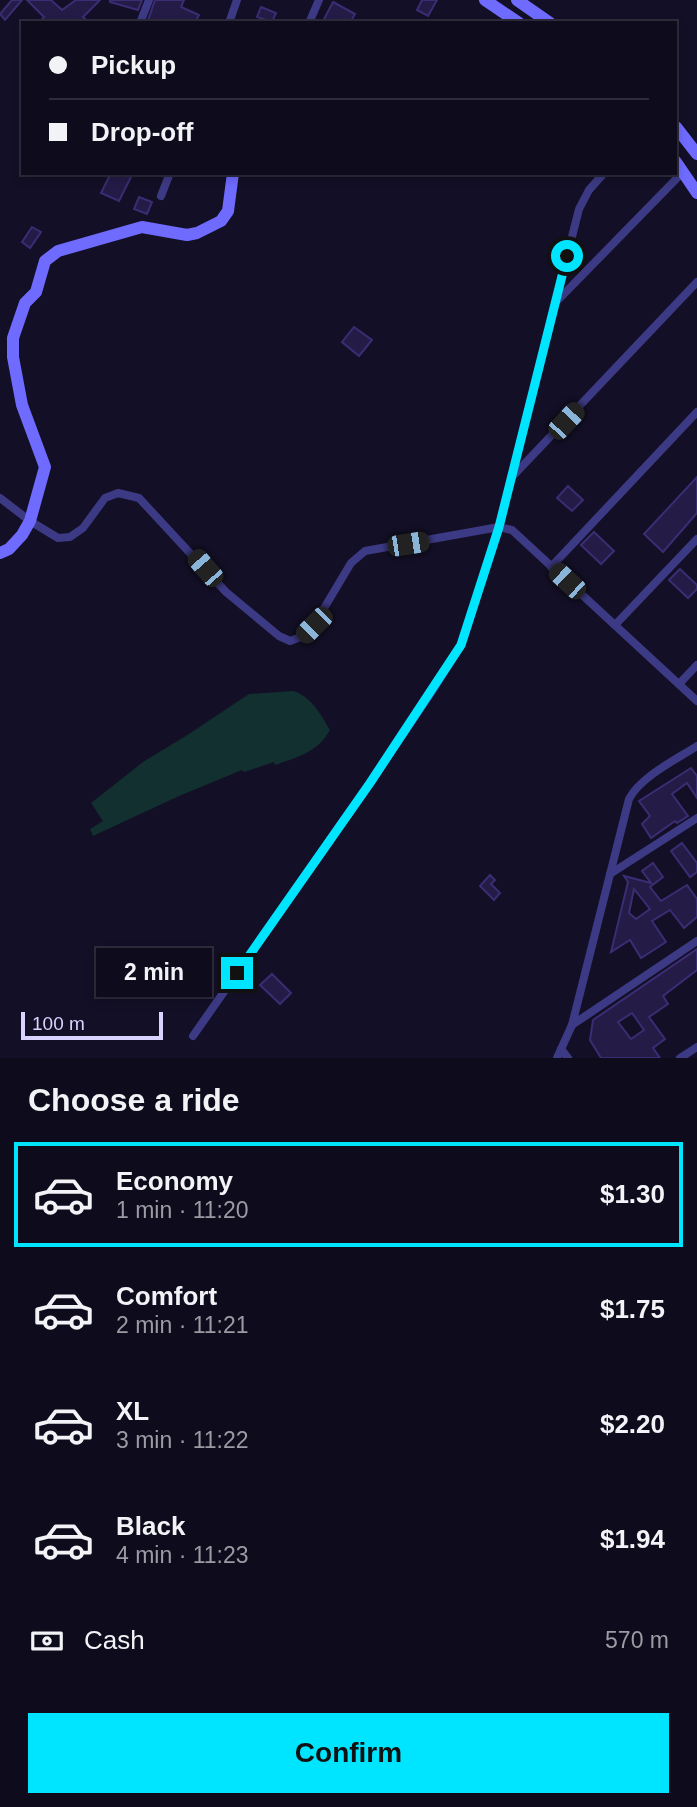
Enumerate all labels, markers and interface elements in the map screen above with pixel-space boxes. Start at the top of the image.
text: Pickup [91,50,176,80]
text: Drop-off [91,117,194,147]
route start [551,240,583,272]
car [544,398,589,444]
car [386,530,431,558]
car [184,545,227,591]
car [545,559,590,603]
car [292,603,337,647]
callout: 2 min [97,948,212,998]
route end [221,957,253,989]
text: 2 min [124,959,184,985]
scale bar [21,1009,163,1041]
text: 100 m [32,1013,85,1034]
text: Choose a ride [28,1082,240,1118]
icon: car [32,1163,95,1226]
text: Economy [116,1166,233,1196]
text: $1.30 [600,1179,665,1209]
text: 1 min · 11:20 [116,1197,249,1223]
icon: car [32,1278,95,1341]
text: Comfort [116,1281,217,1311]
text: $1.75 [600,1294,665,1324]
text: 2 min · 11:21 [116,1312,249,1338]
icon: car [32,1393,95,1456]
text: XL [116,1396,149,1426]
text: $2.20 [600,1409,665,1439]
text: 3 min · 11:22 [116,1427,249,1453]
icon: car [32,1508,95,1571]
text: Black [116,1511,185,1541]
text: $1.94 [600,1524,665,1554]
text: 4 min · 11:23 [116,1542,249,1568]
icon: cash [28,1622,66,1660]
text: Cash [84,1625,145,1655]
text: 570 m [605,1627,669,1653]
button: Confirm [28,1713,669,1793]

